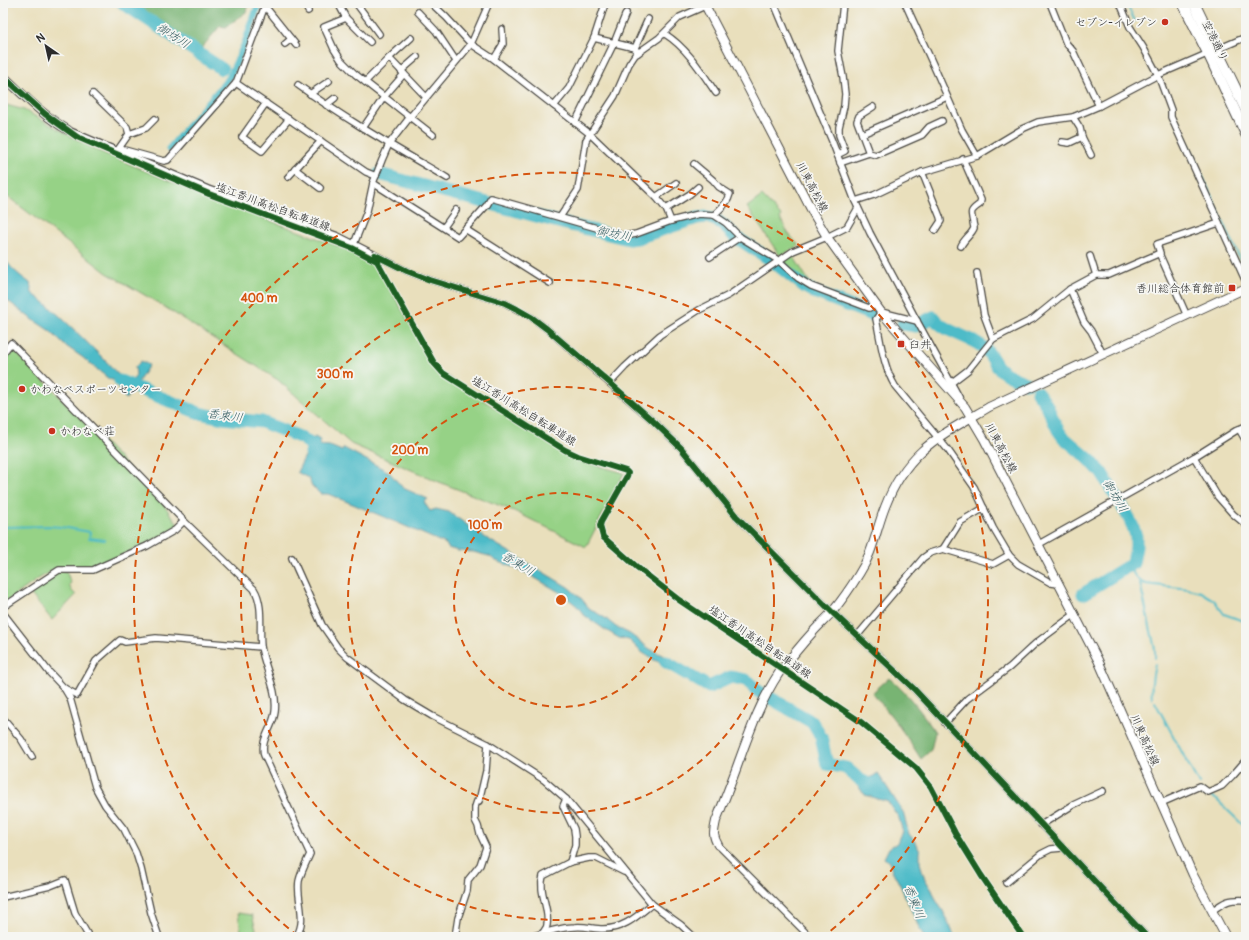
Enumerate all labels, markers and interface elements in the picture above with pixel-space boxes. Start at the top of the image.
place label: セブン-イレブン [1075,16,1157,29]
marker: セブン-イレブン [1160,17,1170,27]
street label: 空港通り [1200,18,1230,64]
water label: 御坊川 [154,20,192,52]
north arrow [26,26,66,66]
text: N [34,30,48,46]
street label: 川東高松線 [793,160,831,214]
street label: 塩江香川高松自転車道線 [214,180,332,234]
water label: 御坊川 [595,223,633,245]
place label: 香川総合体育館前 [1136,282,1224,295]
marker: 香川総合体育館前 [1227,283,1237,293]
text: 400 m [240,291,278,306]
place label: 臼井 [909,338,931,351]
marker: 臼井 [896,339,906,349]
text: 300 m [317,367,354,382]
street label: 塩江香川高松自転車道線 [469,373,579,449]
place label: かわなべスポーツセンター [30,383,161,396]
marker: かわなべスポーツセンター [17,384,27,394]
water label: 香東川 [206,406,244,426]
street label: 川東高松線 [982,421,1020,475]
place label: かわなべ荘 [60,425,115,438]
marker: かわなべ荘 [47,426,57,436]
text: 200 m [392,443,429,458]
water label: 御坊川 [1099,477,1131,515]
text: 100 m [468,518,503,533]
water label: 香東川 [499,548,537,580]
centre of rings [554,593,568,607]
street label: 塩江香川高松自転車道線 [706,603,814,681]
street label: 川東高松線 [1128,712,1162,768]
water label: 香東川 [901,883,927,921]

